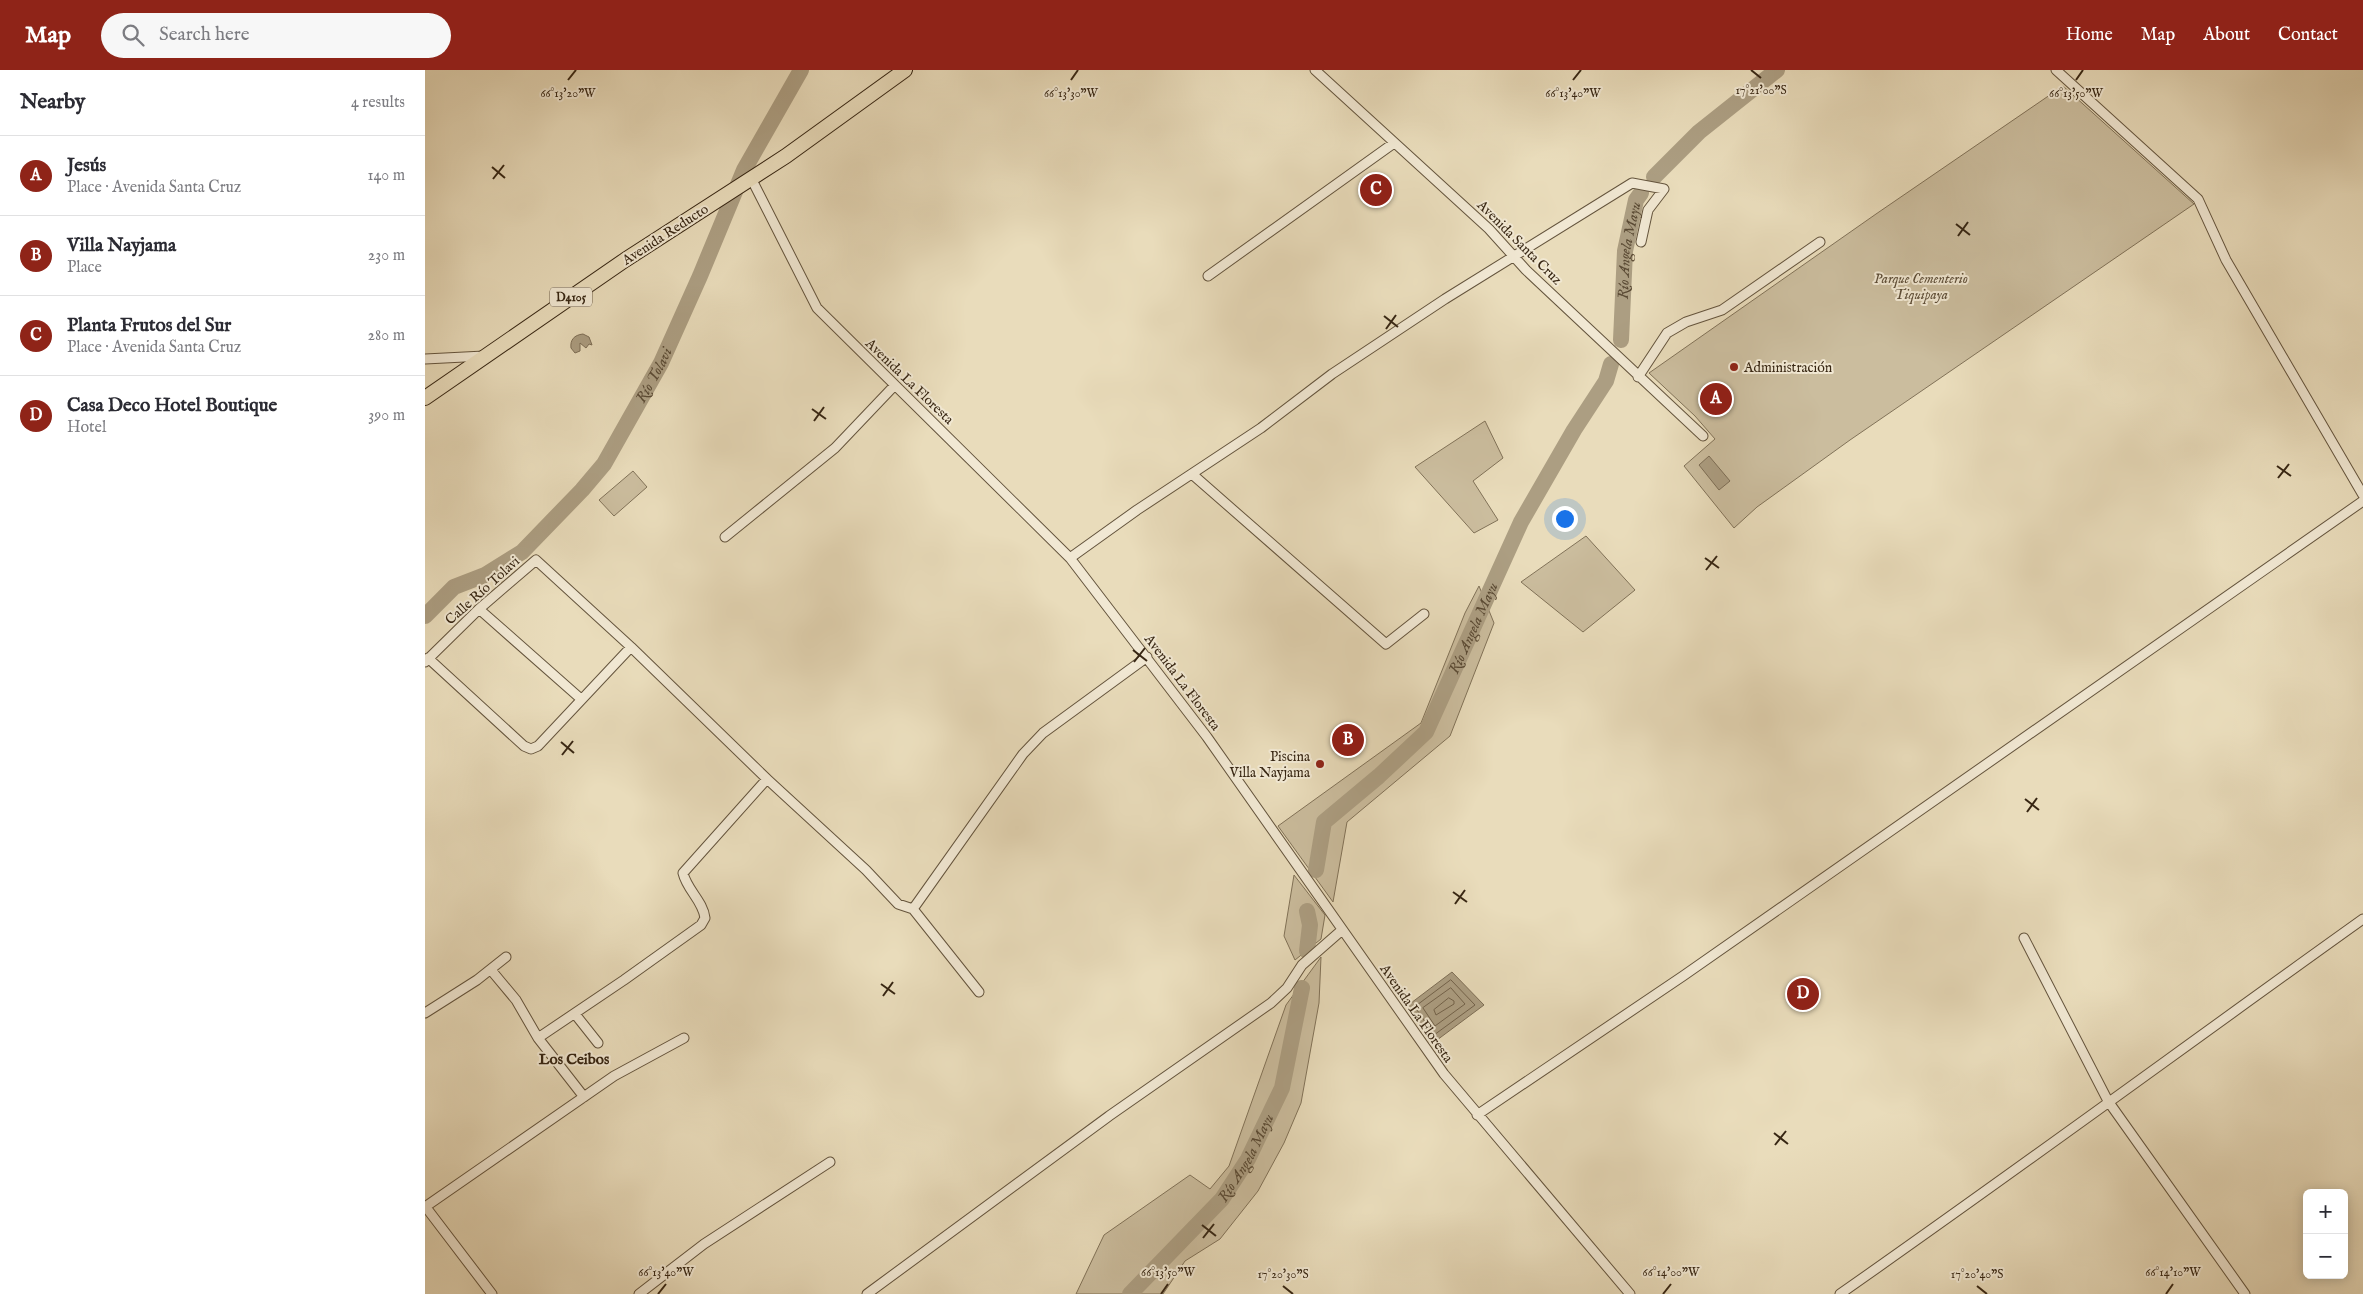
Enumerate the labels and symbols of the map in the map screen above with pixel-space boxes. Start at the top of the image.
text: 17°21'00"S [1735,83,1787,98]
text: 66°13'20"W [540,86,596,101]
text: 66°13'30"W [1044,86,1099,101]
text: 66°13'40"W [1545,86,1601,101]
text: 66°13'50"W [2049,86,2103,101]
pin: C [1360,171,1392,209]
street label: Avenida Santa Cruz [1472,196,1566,289]
street label: Avenida Reducto [618,200,713,270]
water label: Río Angela Mayu [1614,200,1645,300]
park label: Parque Cementerio Tiquipaya [1874,270,1968,304]
road number: D4105 [550,288,592,306]
street label: Avenida La Floresta [861,334,958,429]
water label: Río Tolavi [631,343,677,406]
place label: Administración [1743,359,1833,377]
marker: Administración [1728,361,1740,373]
pin: A [1700,380,1732,418]
your location [1552,506,1578,532]
street label: Calle Río Tolavi [442,552,524,629]
water label: Río Angela Mayu [1445,579,1503,677]
street label: Avenida La Floresta [1140,630,1225,735]
pin: B [1332,721,1364,759]
place label: Piscina Villa Nayjama [1229,748,1311,782]
marker: Piscina Villa Nayjama [1314,758,1326,770]
street label: Avenida La Floresta [1375,960,1457,1067]
pin: D [1787,975,1819,1013]
district label: Los Ceibos [539,1050,610,1069]
water label: Río Angela Mayu [1214,1111,1278,1206]
text: 66°13'40"W [638,1265,694,1280]
text: 66°13'50"W [1141,1265,1195,1280]
text: 66°14'00"W [1643,1265,1700,1280]
text: 66°14'10"W [2145,1265,2201,1280]
text: 17°20'30"S [1257,1267,1309,1282]
text: 17°20'40"S [1951,1267,2003,1282]

